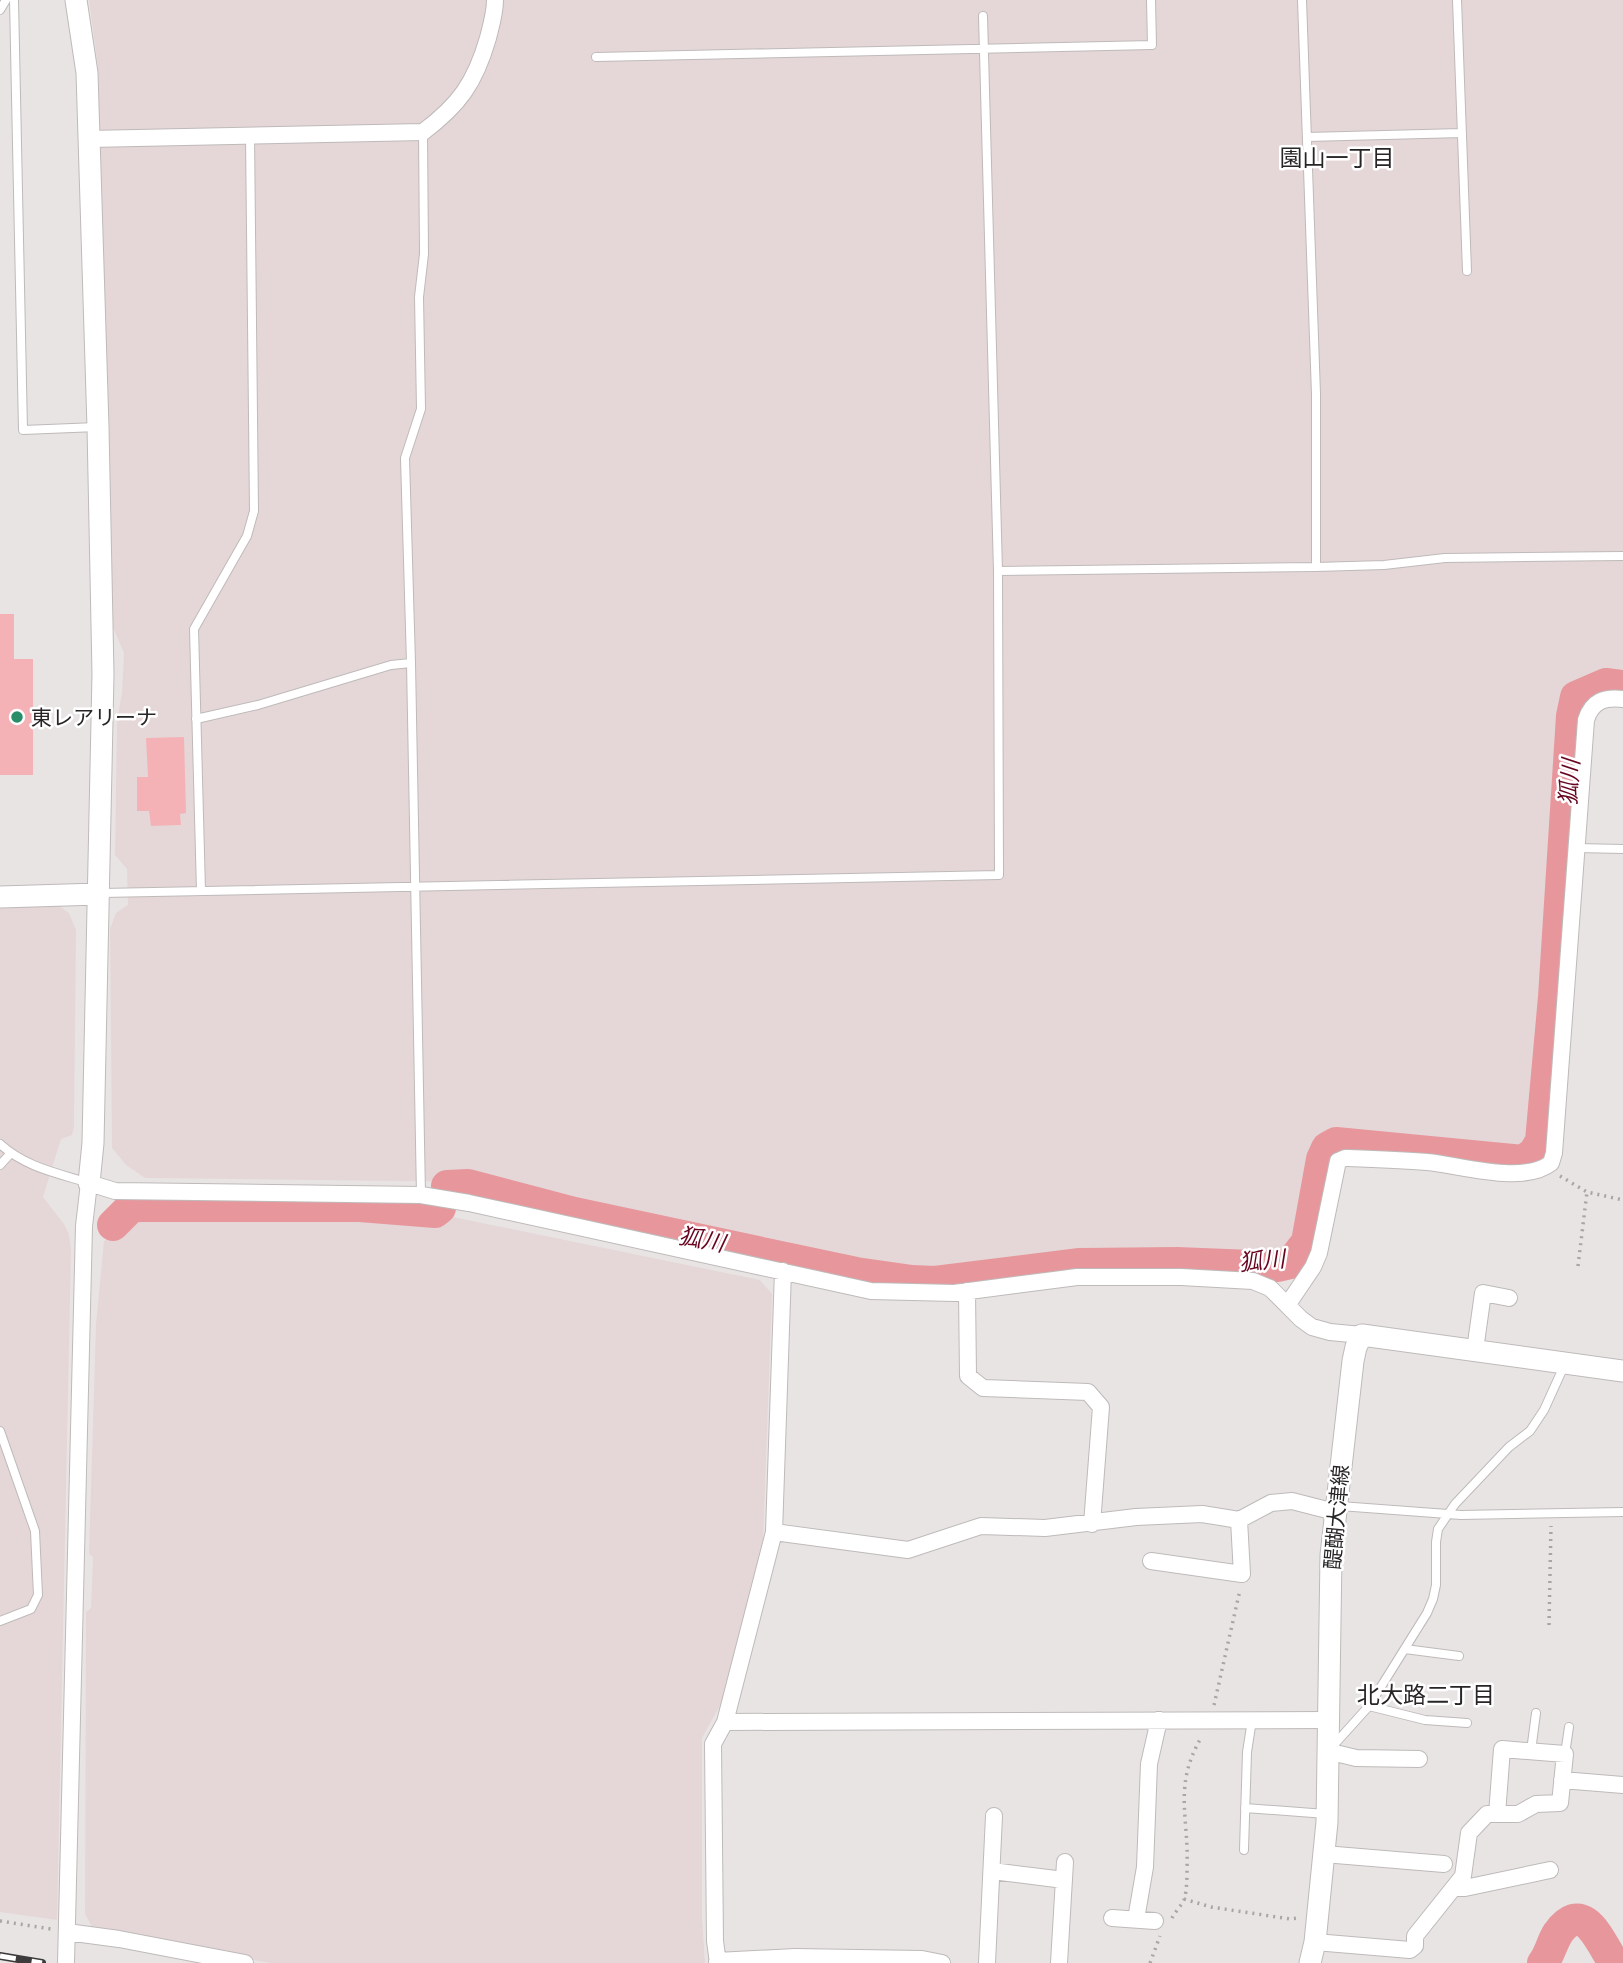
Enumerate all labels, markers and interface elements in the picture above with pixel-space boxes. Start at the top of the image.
district label: 園山一丁目 [1280,143,1395,172]
place label: 東レアリーナ [31,704,157,730]
marker: 東レアリーナ [9,709,25,725]
water label: 狐川 [1553,755,1585,806]
water label: 狐川 [677,1220,730,1258]
water label: 狐川 [1238,1243,1289,1276]
street label: 醍醐大津線 [1318,1464,1354,1570]
district label: 北大路二丁目 [1357,1680,1495,1709]

